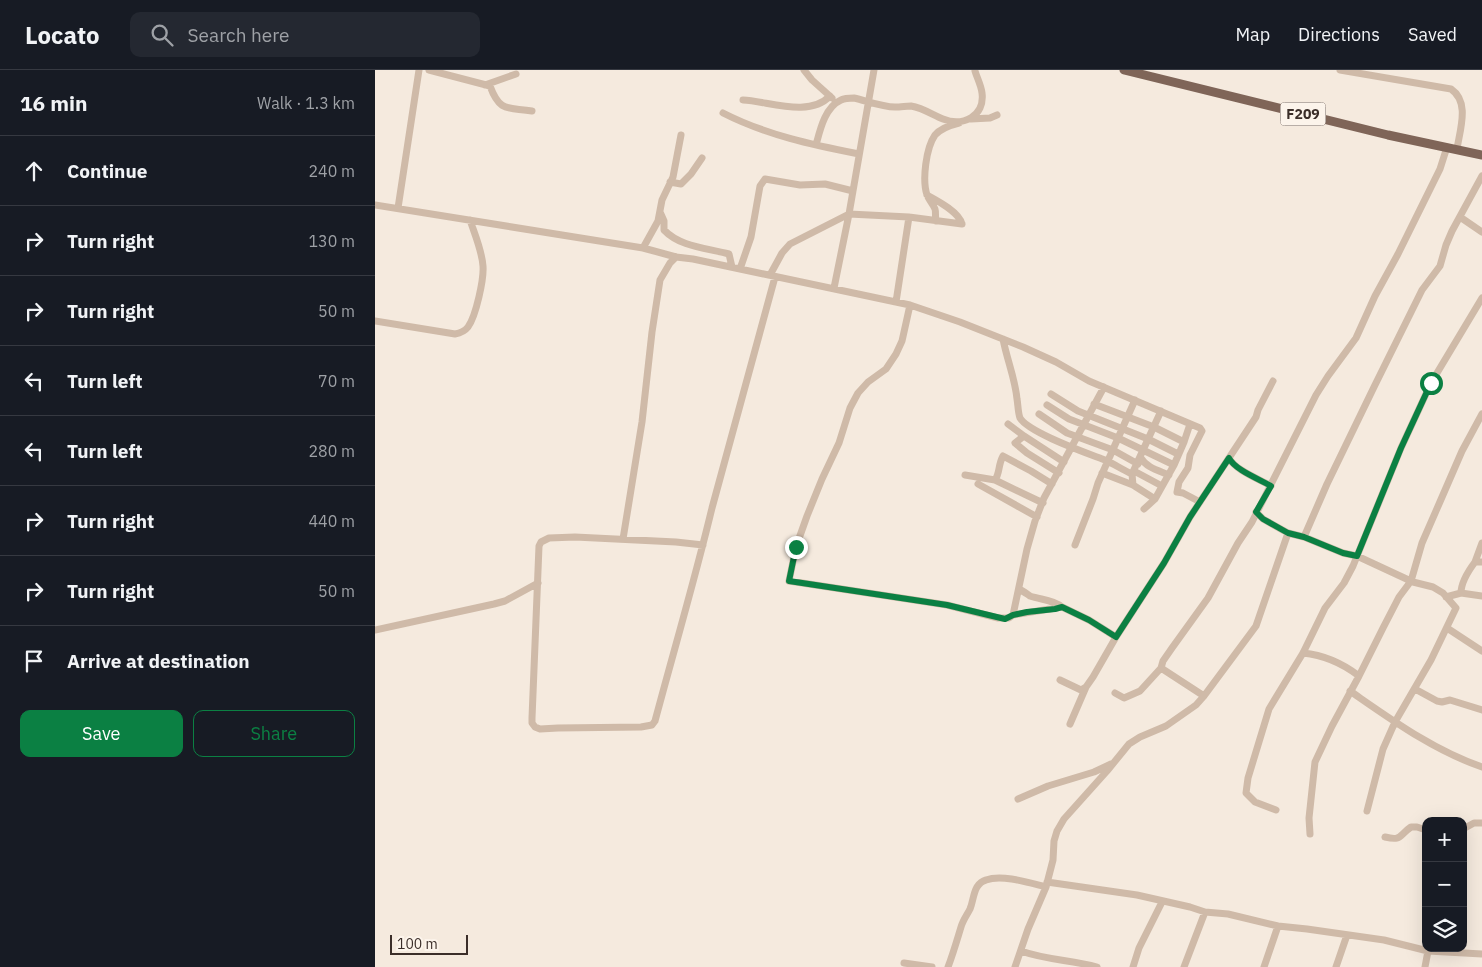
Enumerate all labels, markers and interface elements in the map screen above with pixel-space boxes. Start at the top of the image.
search box [130,12,480,57]
text: Locato [25,19,100,51]
icon: search [148,21,176,49]
text: Search here [188,23,289,47]
text: Map [1235,23,1270,46]
text: Directions [1298,23,1380,46]
text: Saved [1408,23,1457,46]
text: 16 min [20,89,87,117]
text: Walk · 1.3 km [257,93,355,113]
road number: F209 [1281,103,1325,126]
icon: ahead [20,157,48,185]
text: Continue [67,159,147,183]
text: 240 m [308,161,355,181]
icon: right [20,227,48,255]
text: Turn right [67,229,154,253]
text: 130 m [308,231,355,251]
icon: right [20,297,48,325]
text: Turn right [67,299,154,323]
text: 50 m [318,301,355,321]
icon: left [20,367,48,395]
text: Turn left [67,369,143,393]
text: 70 m [318,371,355,391]
route start [1420,372,1443,395]
icon: left [20,437,48,465]
text: Turn left [67,439,143,463]
text: 280 m [308,441,355,461]
icon: right [20,507,48,535]
text: Turn right [67,509,154,533]
text: 440 m [308,511,355,531]
route end [785,536,808,559]
icon: right [20,577,48,605]
text: Turn right [67,579,154,603]
text: 50 m [318,581,355,601]
icon: arrive [20,647,48,675]
text: Arrive at destination [67,649,250,673]
button: Save [20,710,183,757]
button: Share [193,710,355,757]
map controls [1422,817,1467,952]
button: + [1422,817,1467,862]
button: − [1422,862,1467,907]
button: layers [1422,907,1467,952]
scale bar [390,932,467,955]
text: 100 m [397,935,438,953]

